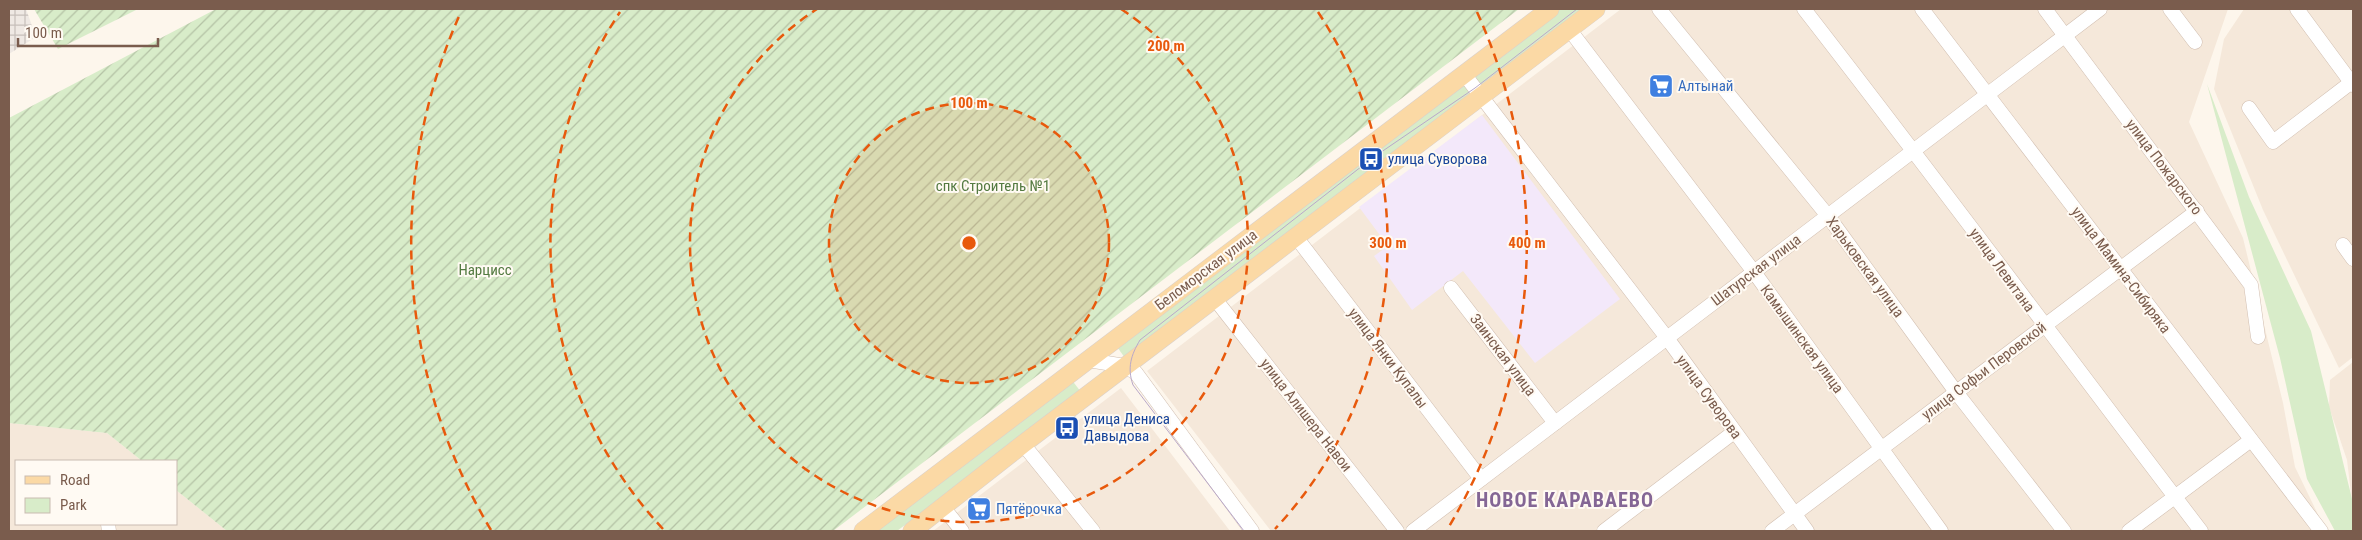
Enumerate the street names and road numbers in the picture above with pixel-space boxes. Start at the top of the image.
street label: улица Пожарского [2122,115,2206,219]
street label: улица Мамина-Сибиряка [2067,203,2175,337]
street label: Харьковская улица [1822,213,1908,321]
street label: улица Левитана [1965,224,2039,316]
street label: Беломорская улица [1151,226,1261,314]
street label: Шатурская улица [1708,230,1804,310]
street label: Камышинская улица [1757,281,1847,397]
street label: улица Янки Купалы [1344,304,1432,412]
street label: Заинская улица [1466,310,1540,400]
street label: улица Софьи Перовской [1918,318,2050,424]
street label: улица Суворова [1673,352,1745,442]
street label: улица Алишера Навои [1256,355,1356,475]

